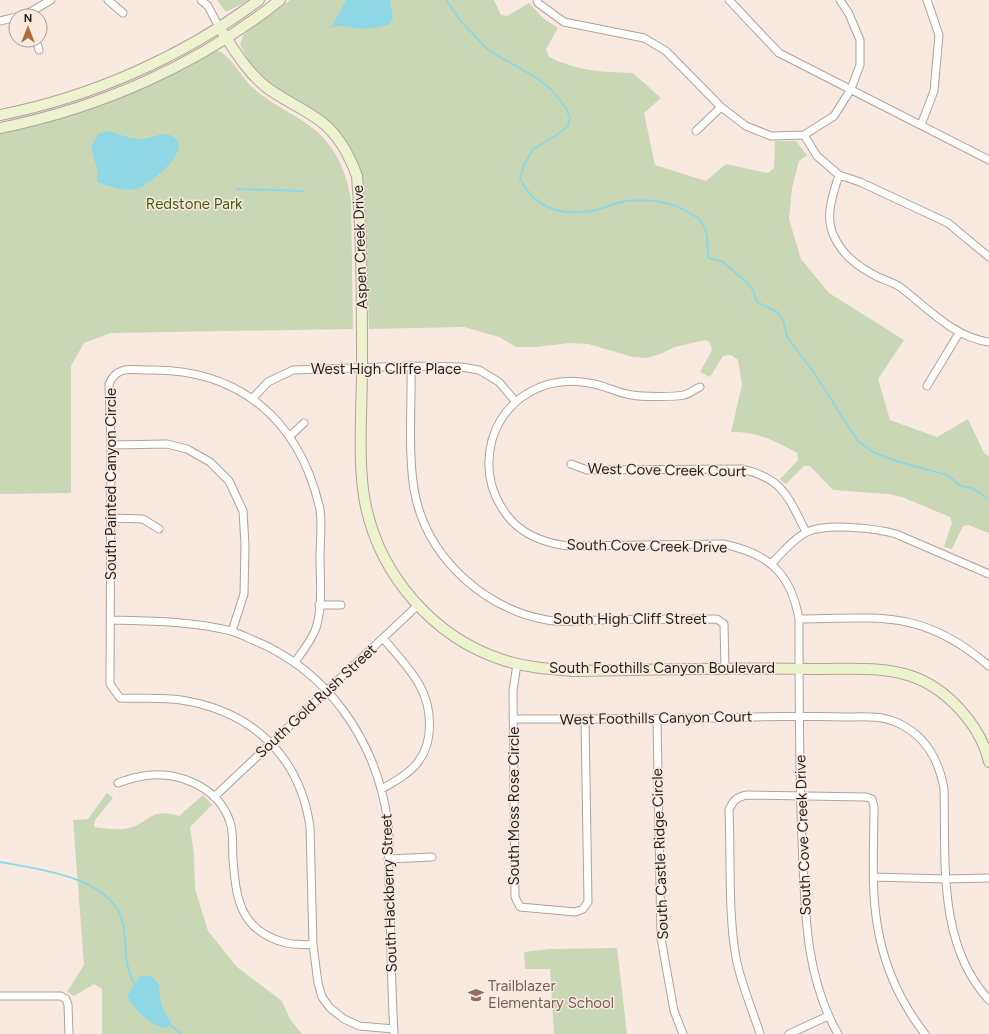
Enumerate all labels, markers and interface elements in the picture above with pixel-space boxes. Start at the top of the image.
north arrow [8,8,48,48]
text: N [24,12,32,25]
street label: Aspen Creek Drive [349,185,371,309]
park label: Redstone Park [146,195,243,213]
street label: West High Cliffe Place [311,360,461,378]
street label: South Painted Canyon Circle [102,388,120,580]
street label: West Cove Creek Court [587,460,747,480]
street label: South Cove Creek Drive [566,536,728,556]
street label: South High Cliff Street [553,610,707,628]
street label: South Gold Rush Street [252,640,380,762]
street label: South Foothills Canyon Boulevard [549,659,775,677]
street label: West Foothills Canyon Court [560,707,753,729]
street label: South Moss Rose Circle [505,726,523,886]
street label: South Cove Creek Drive [791,754,815,916]
street label: South Castle Ridge Circle [648,768,672,940]
street label: South Hackberry Street [377,813,401,973]
place label: Trailblazer Elementary School [488,977,614,1012]
school or university icon: Trailblazer Elementary School [467,986,485,1004]

